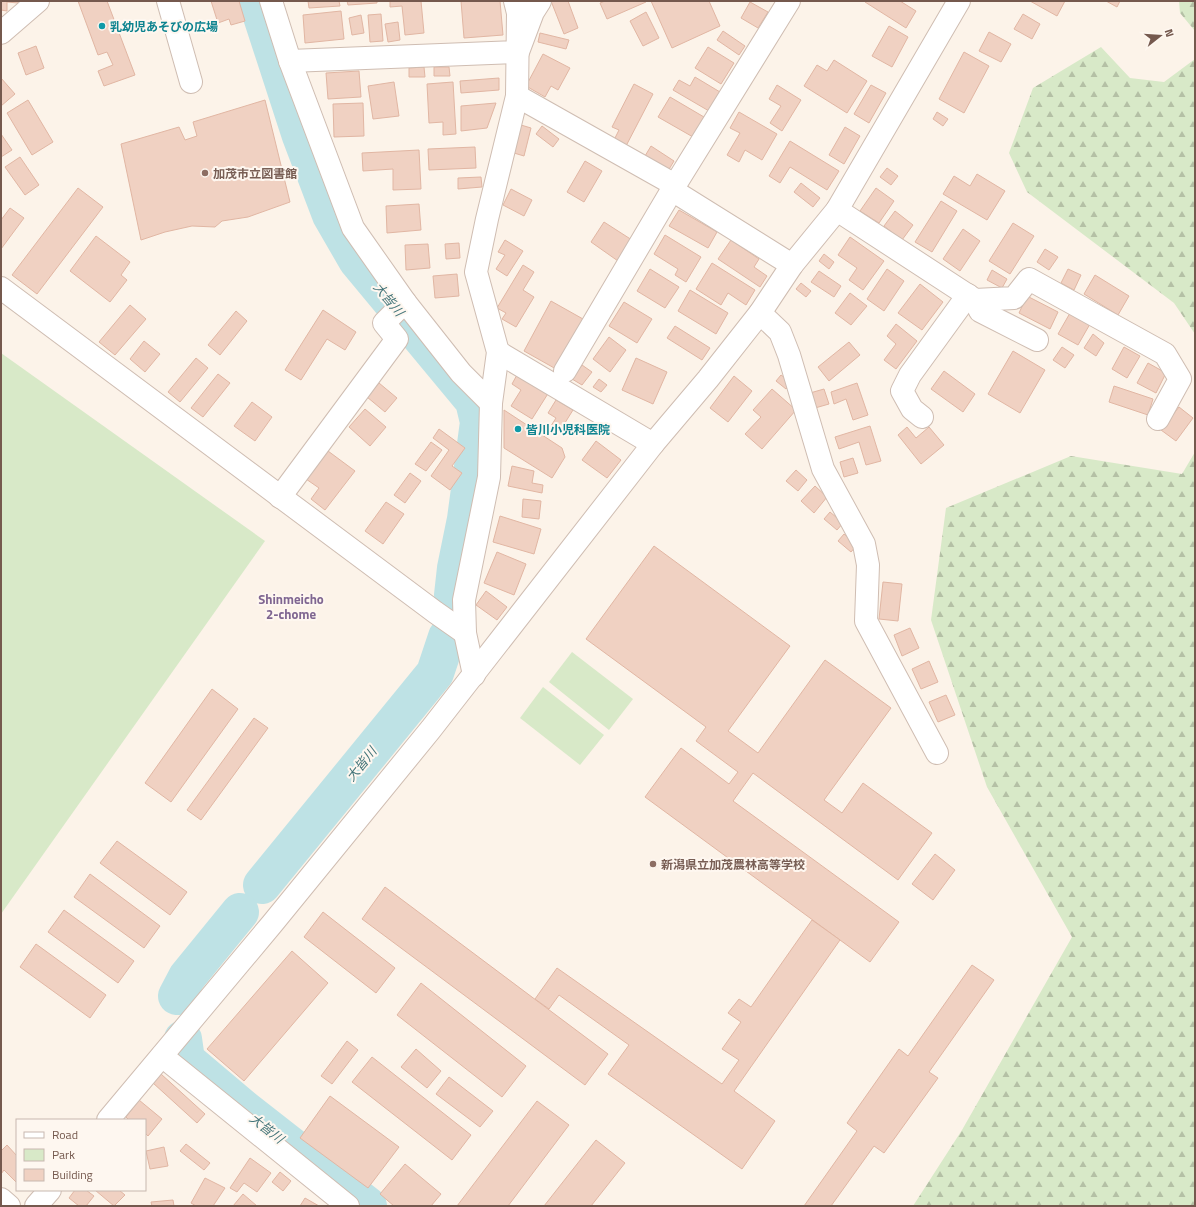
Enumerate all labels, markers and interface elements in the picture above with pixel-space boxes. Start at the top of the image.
north arrow [1140,16,1180,56]
place label: 乳幼児あそびの広場 [110,17,218,36]
marker: 乳幼児あそびの広場 [97,21,107,31]
text: N [1161,27,1178,39]
place label: 加茂市立図書館 [213,164,297,183]
marker: 加茂市立図書館 [200,168,210,178]
water label: 大皆川 [369,278,410,322]
place label: 皆川小児科医院 [526,420,610,439]
marker: 皆川小児科医院 [513,424,523,434]
district label: Shinmeicho 2-chome [258,589,324,624]
water label: 大皆川 [341,741,382,785]
place label: 新潟県立加茂農林高等学校 [661,855,805,874]
marker: 新潟県立加茂農林高等学校 [648,859,658,869]
water label: 大皆川 [245,1108,290,1149]
legend [16,1119,146,1191]
text: Road [52,1125,78,1144]
text: Park [52,1145,75,1164]
text: Building [52,1165,93,1184]

